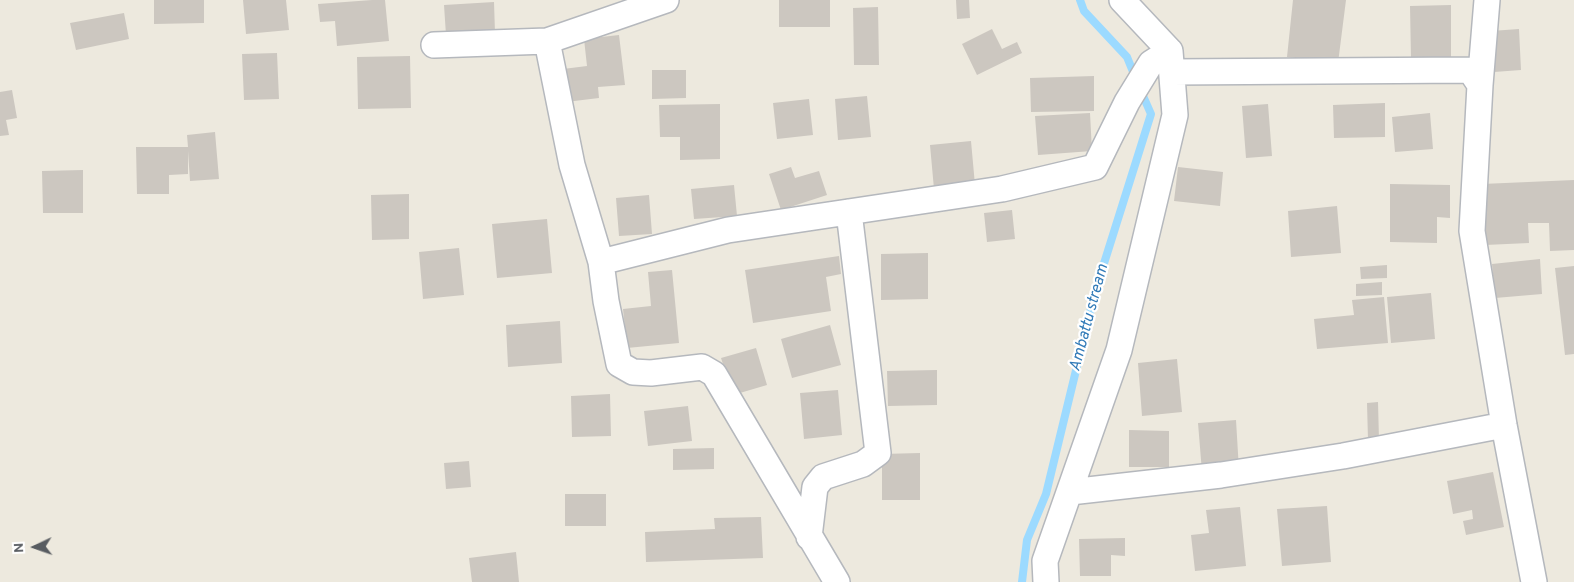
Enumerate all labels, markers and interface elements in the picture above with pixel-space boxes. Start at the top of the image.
water label: Ambattu stream [1066,262,1114,374]
north arrow [10,522,60,572]
text: N [11,542,28,553]

